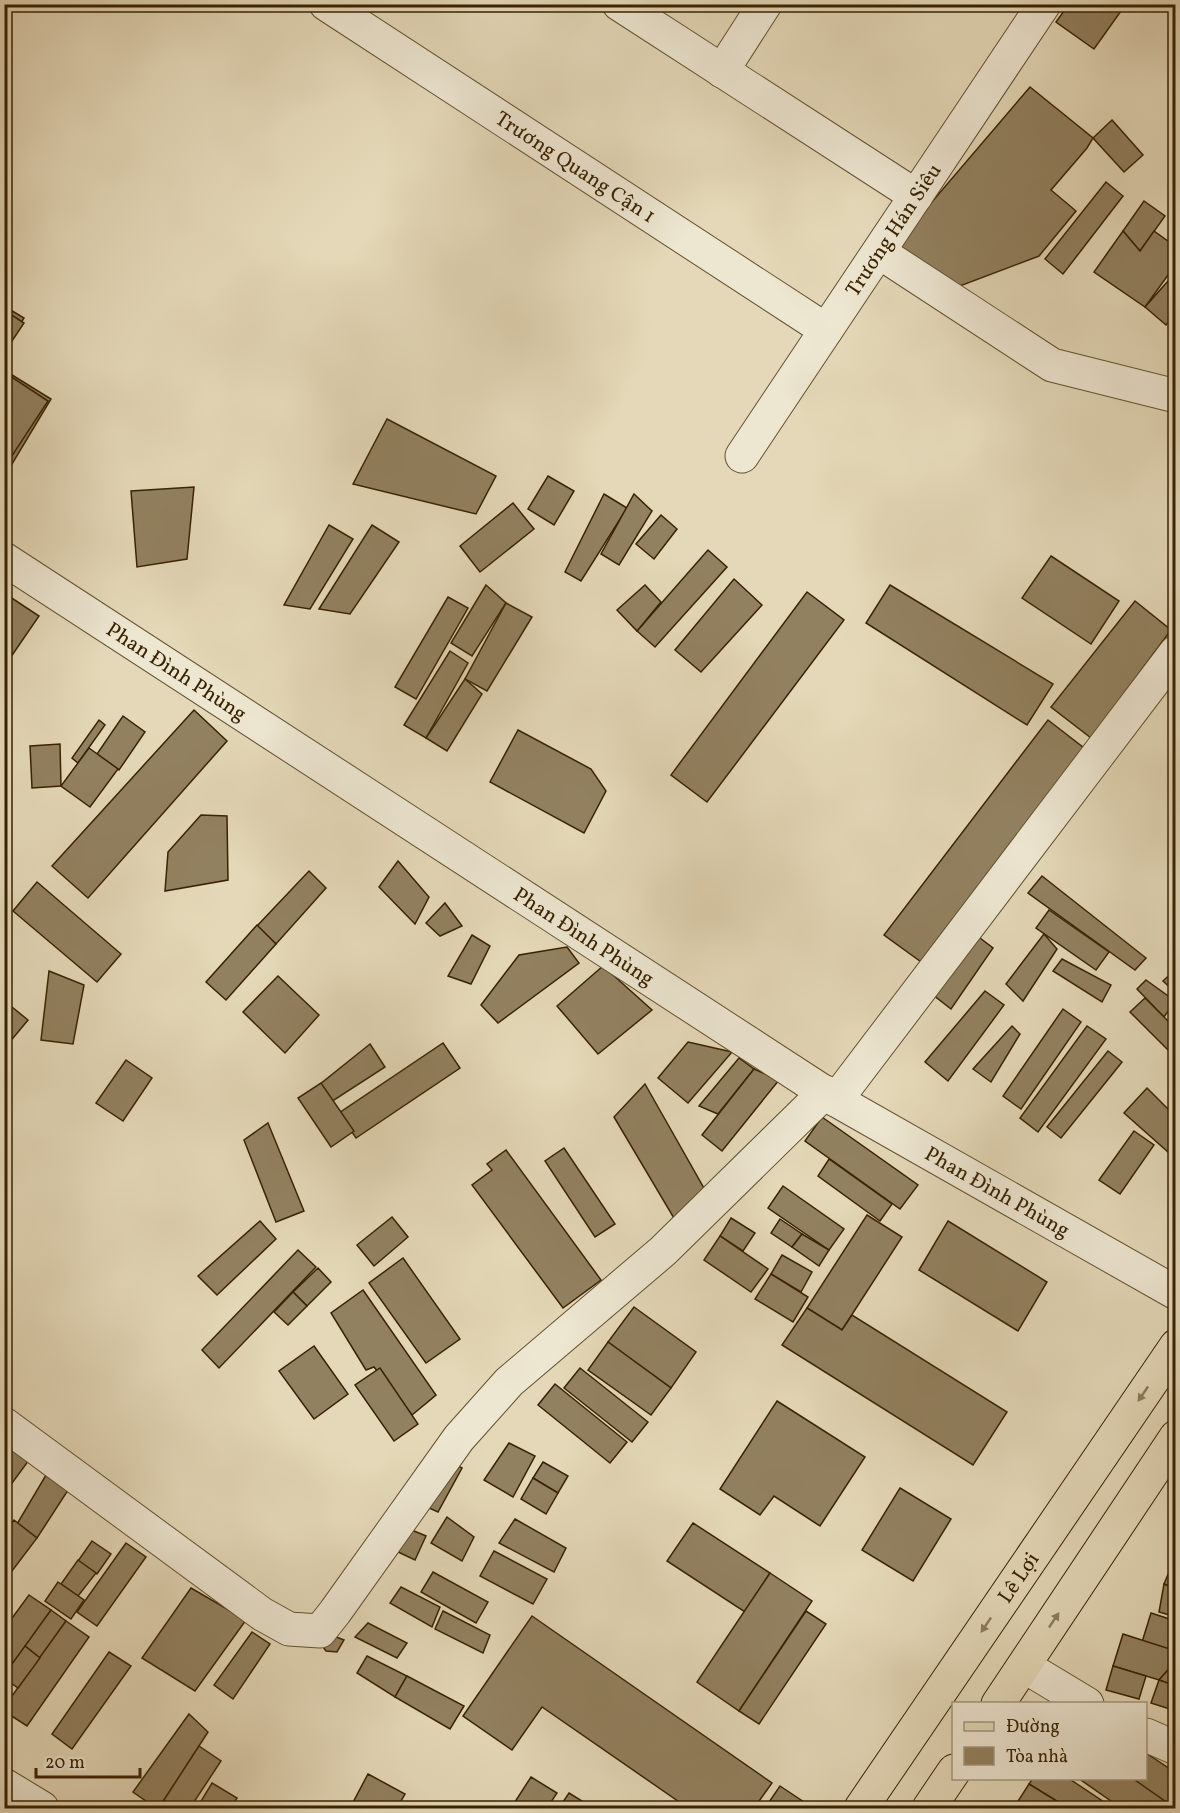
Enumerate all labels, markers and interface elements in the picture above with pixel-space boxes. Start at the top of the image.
street label: Trương Quang Cận 1 [489,105,661,231]
street label: Trương Hán Siêu [839,158,949,303]
street label: Phan Đình Phùng [100,616,252,729]
street label: Phan Đình Phùng [507,881,659,994]
street label: Phan Đình Phùng [919,1140,1075,1246]
one-way arrow [1137,1386,1149,1402]
street label: Lê Lợi [992,1547,1047,1610]
one-way arrow [1048,1612,1059,1628]
one-way arrow [981,1617,992,1633]
legend [952,1702,1147,1780]
text: Đường [1006,1715,1060,1740]
scale bar [36,1741,140,1779]
text: Tòa nhà [1006,1745,1068,1770]
text: 20 m [45,1751,85,1776]

